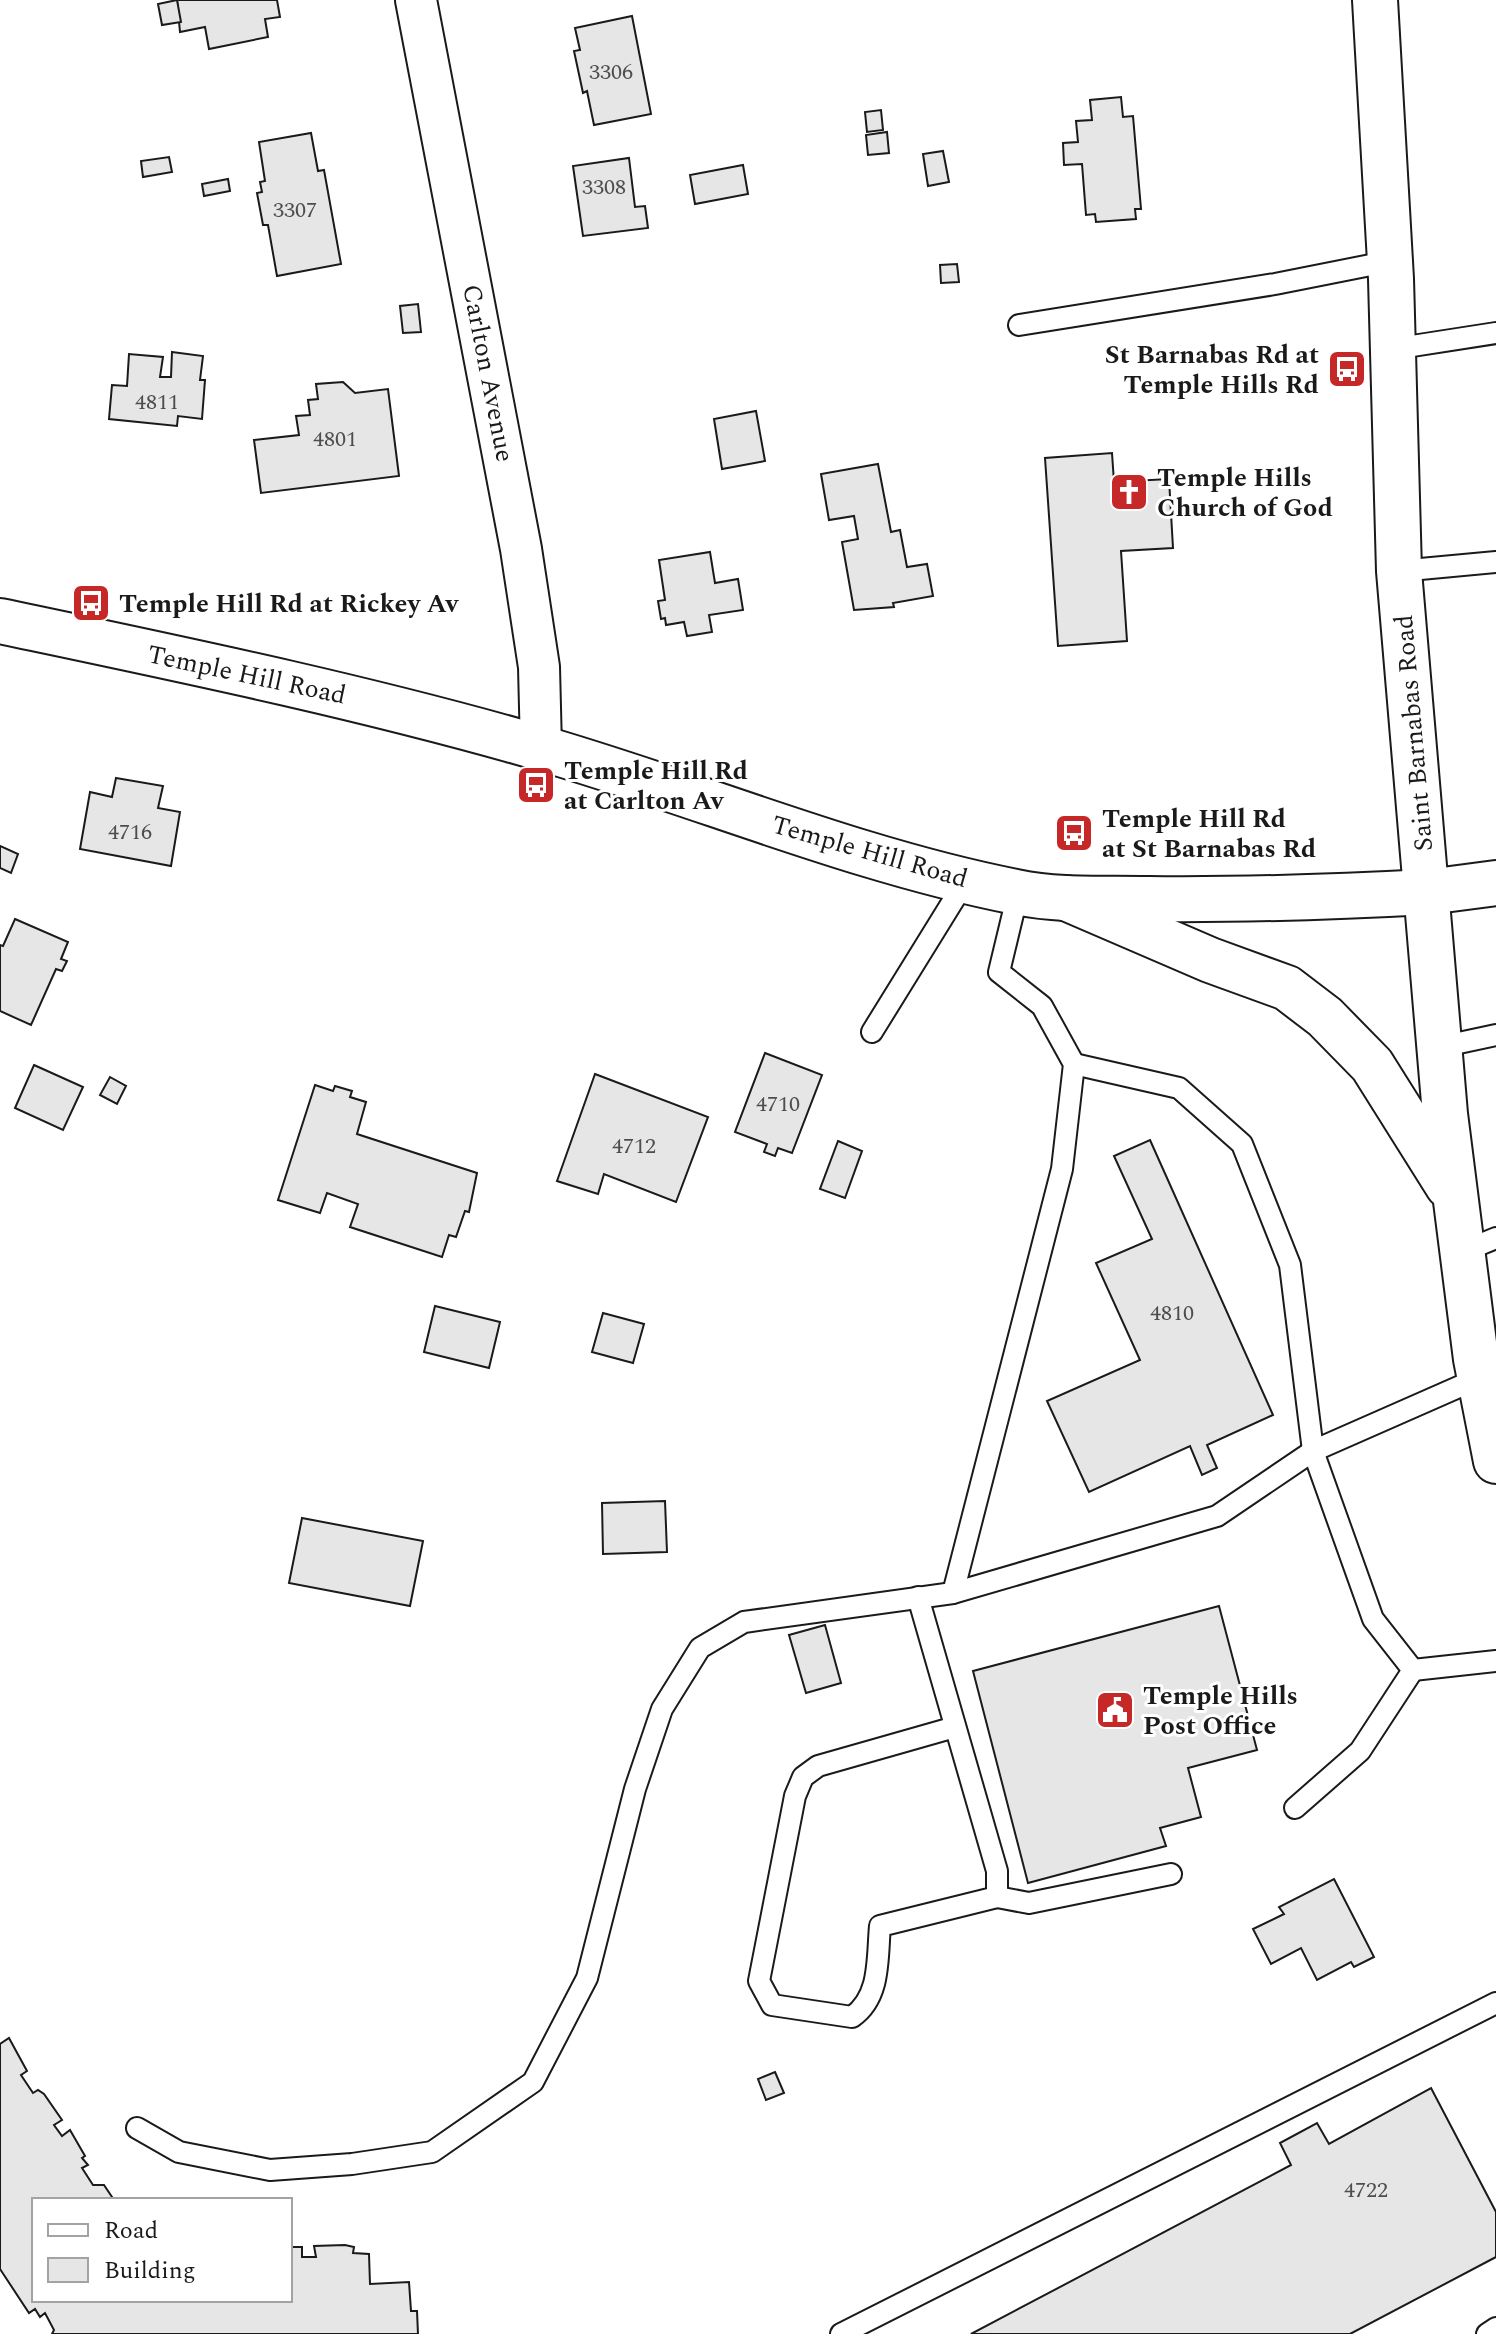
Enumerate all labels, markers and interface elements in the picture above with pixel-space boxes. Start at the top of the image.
house number: 3306 [589,56,633,89]
house number: 3308 [582,171,626,204]
house number: 3307 [273,194,317,227]
street label: Carlton Avenue [451,281,525,465]
place label: St Barnabas Rd at Temple Hills Rd [1105,335,1319,405]
bus stop icon: St Barnabas Rd at Temple Hills Rd [1326,348,1368,390]
house number: 4811 [135,386,179,419]
house number: 4801 [313,423,357,456]
place label: Temple Hills Church of God [1157,458,1333,528]
church icon: Temple Hills Church of God [1108,471,1150,513]
bus stop icon: Temple Hill Rd at Rickey Av [70,582,112,624]
place label: Temple Hill Rd at Rickey Av [119,584,460,624]
street label: Saint Barnabas Road [1384,613,1444,853]
street label: Temple Hill Road [144,634,350,716]
place label: Temple Hill Rd at Carlton Av [564,751,748,821]
bus stop icon: Temple Hill Rd at Carlton Av [515,764,557,806]
place label: Temple Hill Rd at St Barnabas Rd [1102,799,1316,869]
street label: Temple Hill Road [767,805,972,899]
bus stop icon: Temple Hill Rd at St Barnabas Rd [1053,812,1095,854]
house number: 4716 [108,816,152,849]
house number: 4710 [756,1088,800,1121]
house number: 4712 [612,1130,656,1163]
house number: 4810 [1150,1297,1194,1330]
place label: Temple Hills Post Office [1143,1676,1298,1746]
public building icon: Temple Hills Post Office [1094,1689,1136,1731]
house number: 4722 [1344,2174,1388,2207]
legend [32,2198,292,2302]
text: Road [104,2213,158,2249]
text: Building [104,2253,196,2289]

